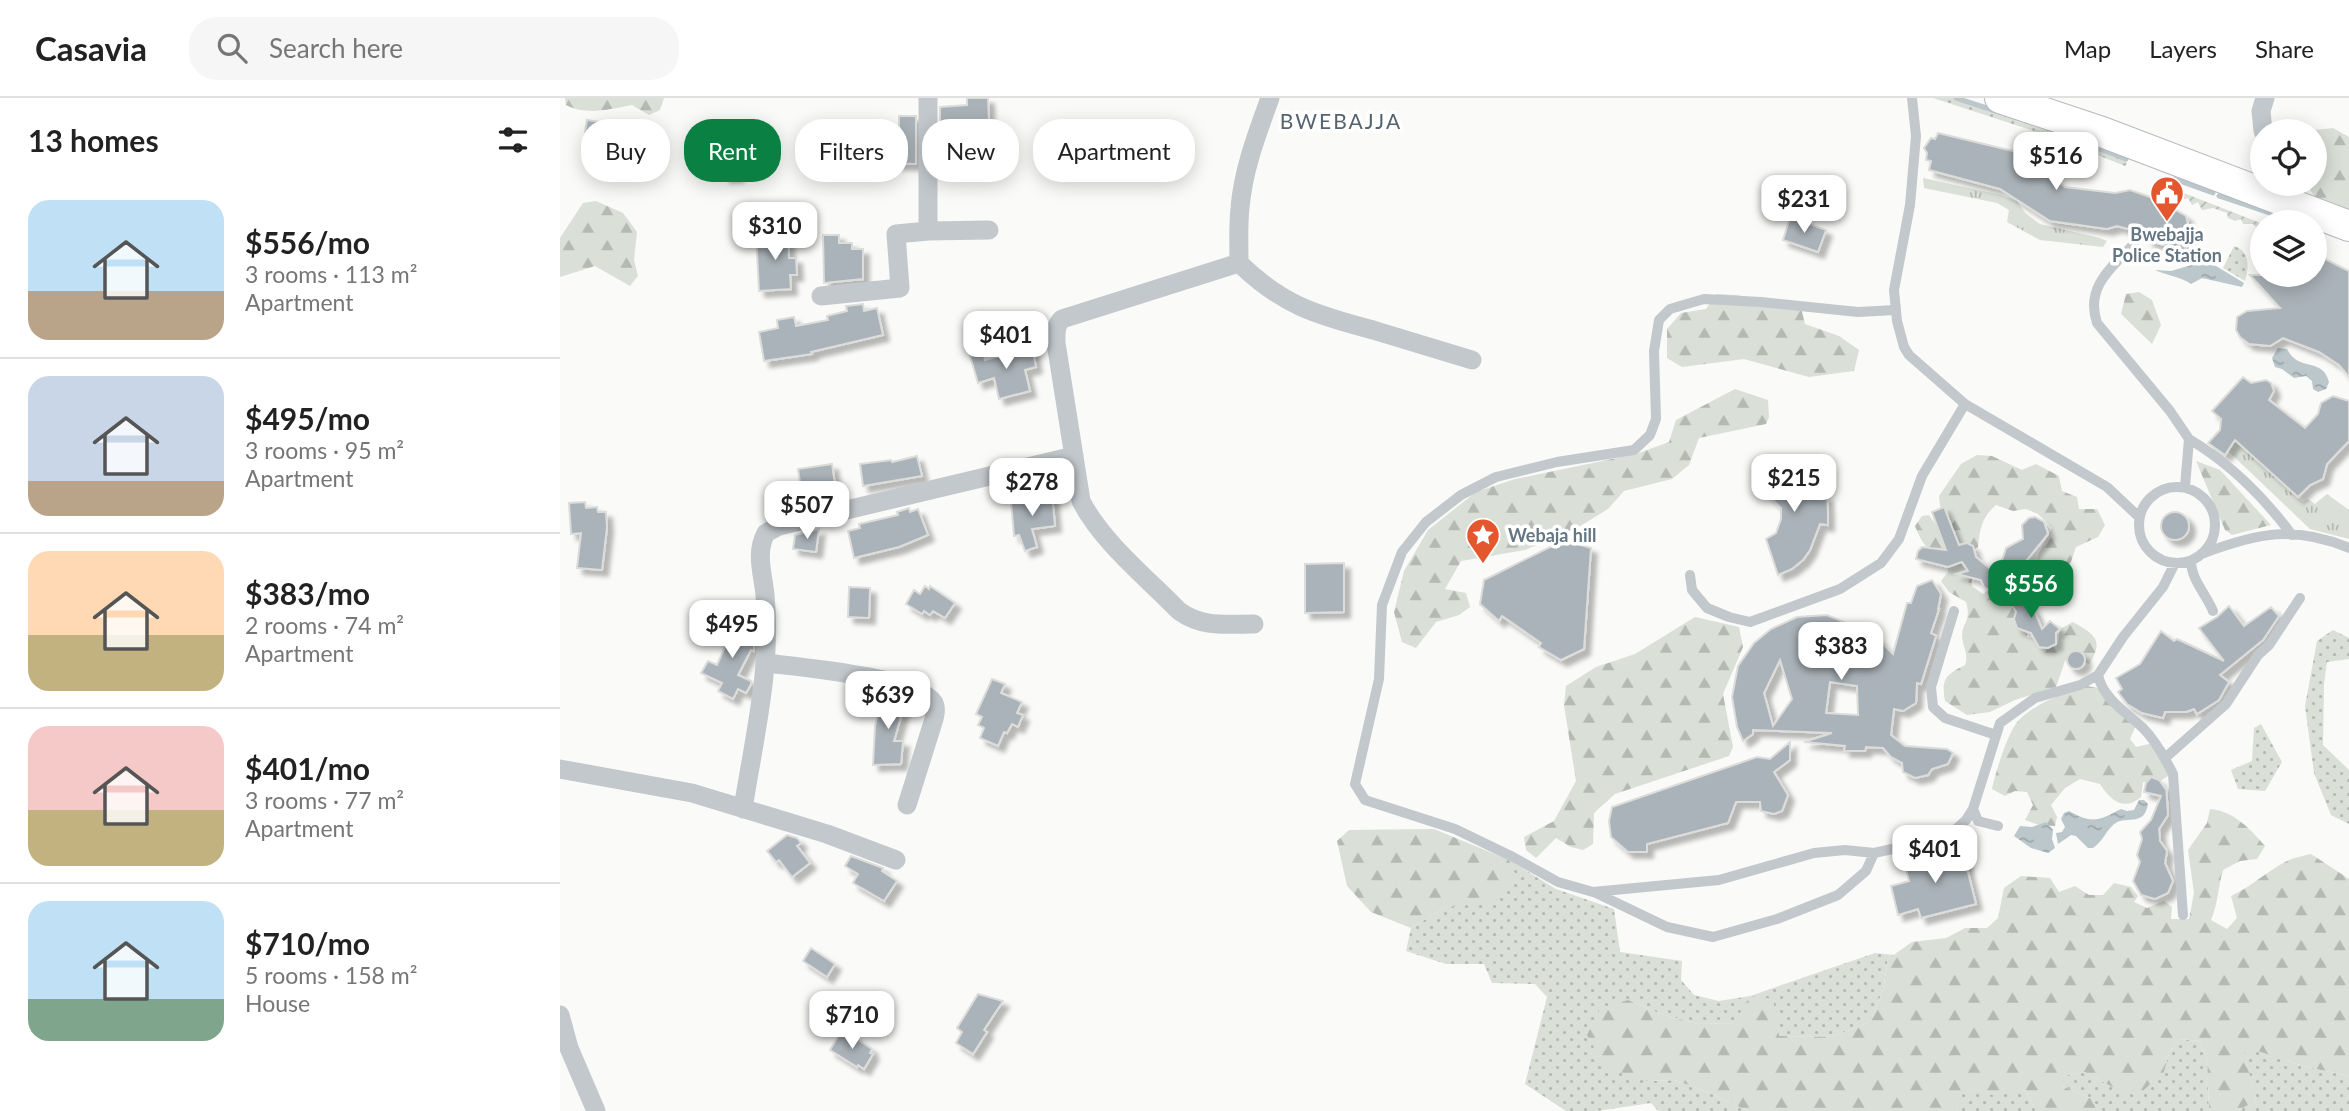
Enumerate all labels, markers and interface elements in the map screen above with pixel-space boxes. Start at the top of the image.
search box [189,17,679,80]
text: Casavia [35,28,147,68]
icon: search [213,29,251,67]
text: Search here [269,32,403,64]
text: Map [2064,34,2111,63]
text: Layers [2149,34,2217,63]
text: Share [2255,34,2314,63]
district label: BWEBAJJA [1280,108,1402,133]
chip: Buy [581,119,670,182]
chip: Rent [684,119,781,182]
chip: Filters [795,119,908,182]
chip: New [922,119,1019,182]
chip: Apartment [1033,119,1195,182]
map controls [2250,119,2327,287]
button: locate [2250,119,2327,196]
icon: filters [494,121,532,159]
text: 13 homes [28,122,159,158]
pin: $516 [2015,132,2097,192]
text: $516 [2029,141,2083,169]
public building icon: Bwebajja Police Station [2148,174,2186,223]
pin: $231 [1763,176,1845,235]
text: $231 [1777,184,1831,212]
pin: $310 [734,202,816,262]
button: layers [2250,210,2327,287]
text: $310 [748,211,802,239]
place label: Bwebajja Police Station [2112,223,2222,266]
text: $556/mo [245,224,370,260]
icon: home [84,228,168,312]
text: 3 rooms · 113 m² [245,260,417,288]
text: Apartment [245,288,353,316]
pin: $401 [965,312,1047,371]
text: $401 [979,320,1033,348]
text: $495/mo [245,400,370,436]
icon: home [84,404,168,488]
text: 3 rooms · 95 m² [245,436,404,464]
pin: $215 [1753,454,1835,514]
pin: $278 [991,458,1073,518]
text: $215 [1767,463,1821,491]
text: Apartment [245,464,353,492]
text: $278 [1005,467,1059,495]
pin: $507 [766,482,848,541]
text: $507 [780,490,834,518]
place icon: Webaja hill [1464,516,1502,565]
place label: Webaja hill [1508,524,1597,546]
pin: $556 [1990,560,2072,620]
text: $556 [2004,569,2058,597]
text: $383/mo [245,575,370,611]
icon: home [84,579,168,663]
pin: $495 [691,601,773,660]
text: $495 [705,609,759,637]
text: 2 rooms · 74 m² [245,611,404,639]
pin: $383 [1800,622,1882,682]
text: $383 [1814,631,1868,659]
text: Apartment [245,639,353,667]
pin: $639 [847,672,929,731]
text: $639 [861,680,915,708]
text: $401/mo [245,750,370,786]
icon: home [84,754,168,838]
text: 3 rooms · 77 m² [245,786,404,814]
text: Apartment [245,814,353,842]
pin: $401 [1894,826,1976,885]
text: $401 [1908,834,1962,862]
text: $710/mo [245,925,370,961]
icon: home [84,929,168,1013]
text: 5 rooms · 158 m² [245,961,417,989]
text: House [245,989,310,1017]
pin: $710 [811,992,893,1051]
text: $710 [825,1000,879,1028]

